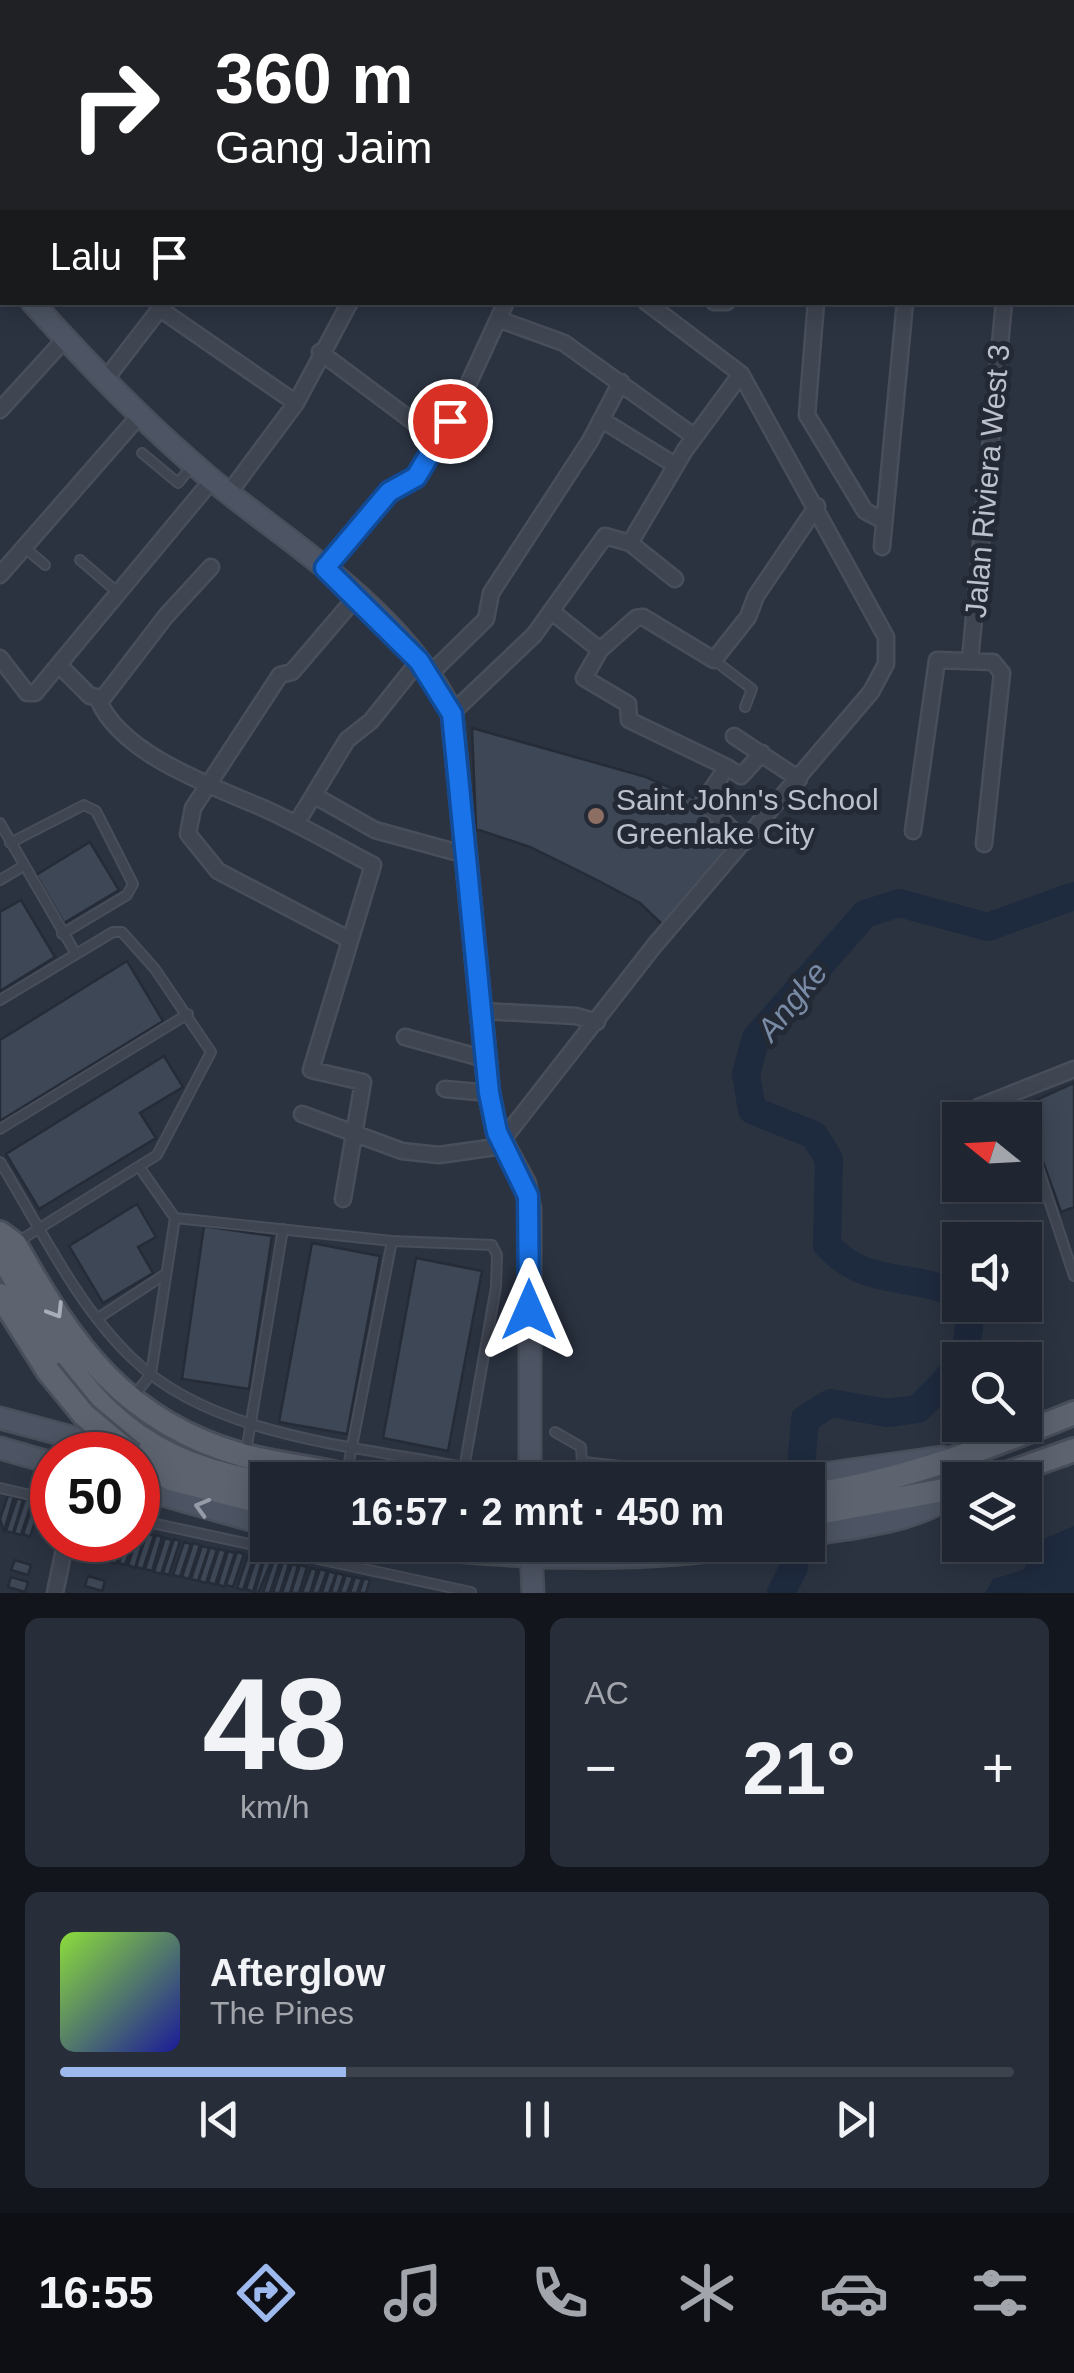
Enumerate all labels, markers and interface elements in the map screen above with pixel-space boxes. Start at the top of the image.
icon: right [50,40,180,170]
text: 360 m [215,40,413,118]
text: Gang Jaim [215,122,433,173]
icon: arrive [142,230,197,285]
text: Lalu [50,236,122,278]
street label: Jalan Riviera West 3 [959,343,1015,619]
pin [408,379,493,464]
icon: arrive [423,394,478,449]
place label: Saint John's School Greenlake City [616,783,879,850]
marker: Saint John's School Greenlake City [585,805,607,827]
water label: Angke [748,954,835,1049]
north arrow [942,1102,1042,1202]
map controls [942,1102,1042,1562]
button: sound [942,1222,1042,1322]
position arrow [477,1258,581,1362]
one-way arrow [44,1300,63,1318]
button: search [942,1342,1042,1442]
speed limit sign: 50 [30,1432,160,1562]
button: layers [942,1462,1042,1562]
text: 16:57 · 2 mnt · 450 m [351,1491,724,1533]
one-way arrow [195,1498,212,1519]
text: 48 [202,1651,347,1797]
text: AC [585,1675,629,1711]
text: 21° [743,1726,856,1810]
text: − [585,1737,617,1799]
text: + [982,1737,1014,1799]
text: km/h [240,1789,309,1825]
text: Afterglow [210,1952,385,1994]
text: The Pines [210,1995,354,2031]
icon: previous [192,2092,247,2147]
icon: pause [510,2092,565,2147]
icon: next [828,2092,883,2147]
icon: directions [231,2258,301,2328]
icon: music [378,2258,448,2328]
icon: phone [525,2258,595,2328]
icon: climate [672,2258,742,2328]
icon: car [819,2258,889,2328]
icon: filters [965,2258,1035,2328]
text: 16:55 [38,2267,154,2318]

